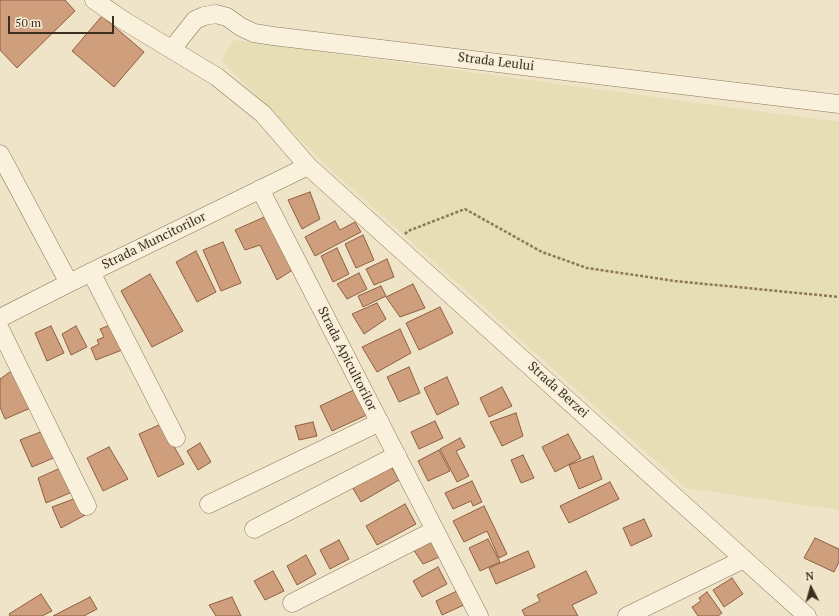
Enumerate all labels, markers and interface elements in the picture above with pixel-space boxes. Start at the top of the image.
scale bar [10,8,116,34]
text: 50 m [15,15,41,30]
street label: Strada Leului [457,50,535,74]
street label: Strada Muncitorilor [99,209,209,273]
street label: Strada Apicultorilor [314,304,380,414]
street label: Strada Berzei [524,359,592,421]
north arrow [791,568,831,608]
text: N [805,569,815,583]

